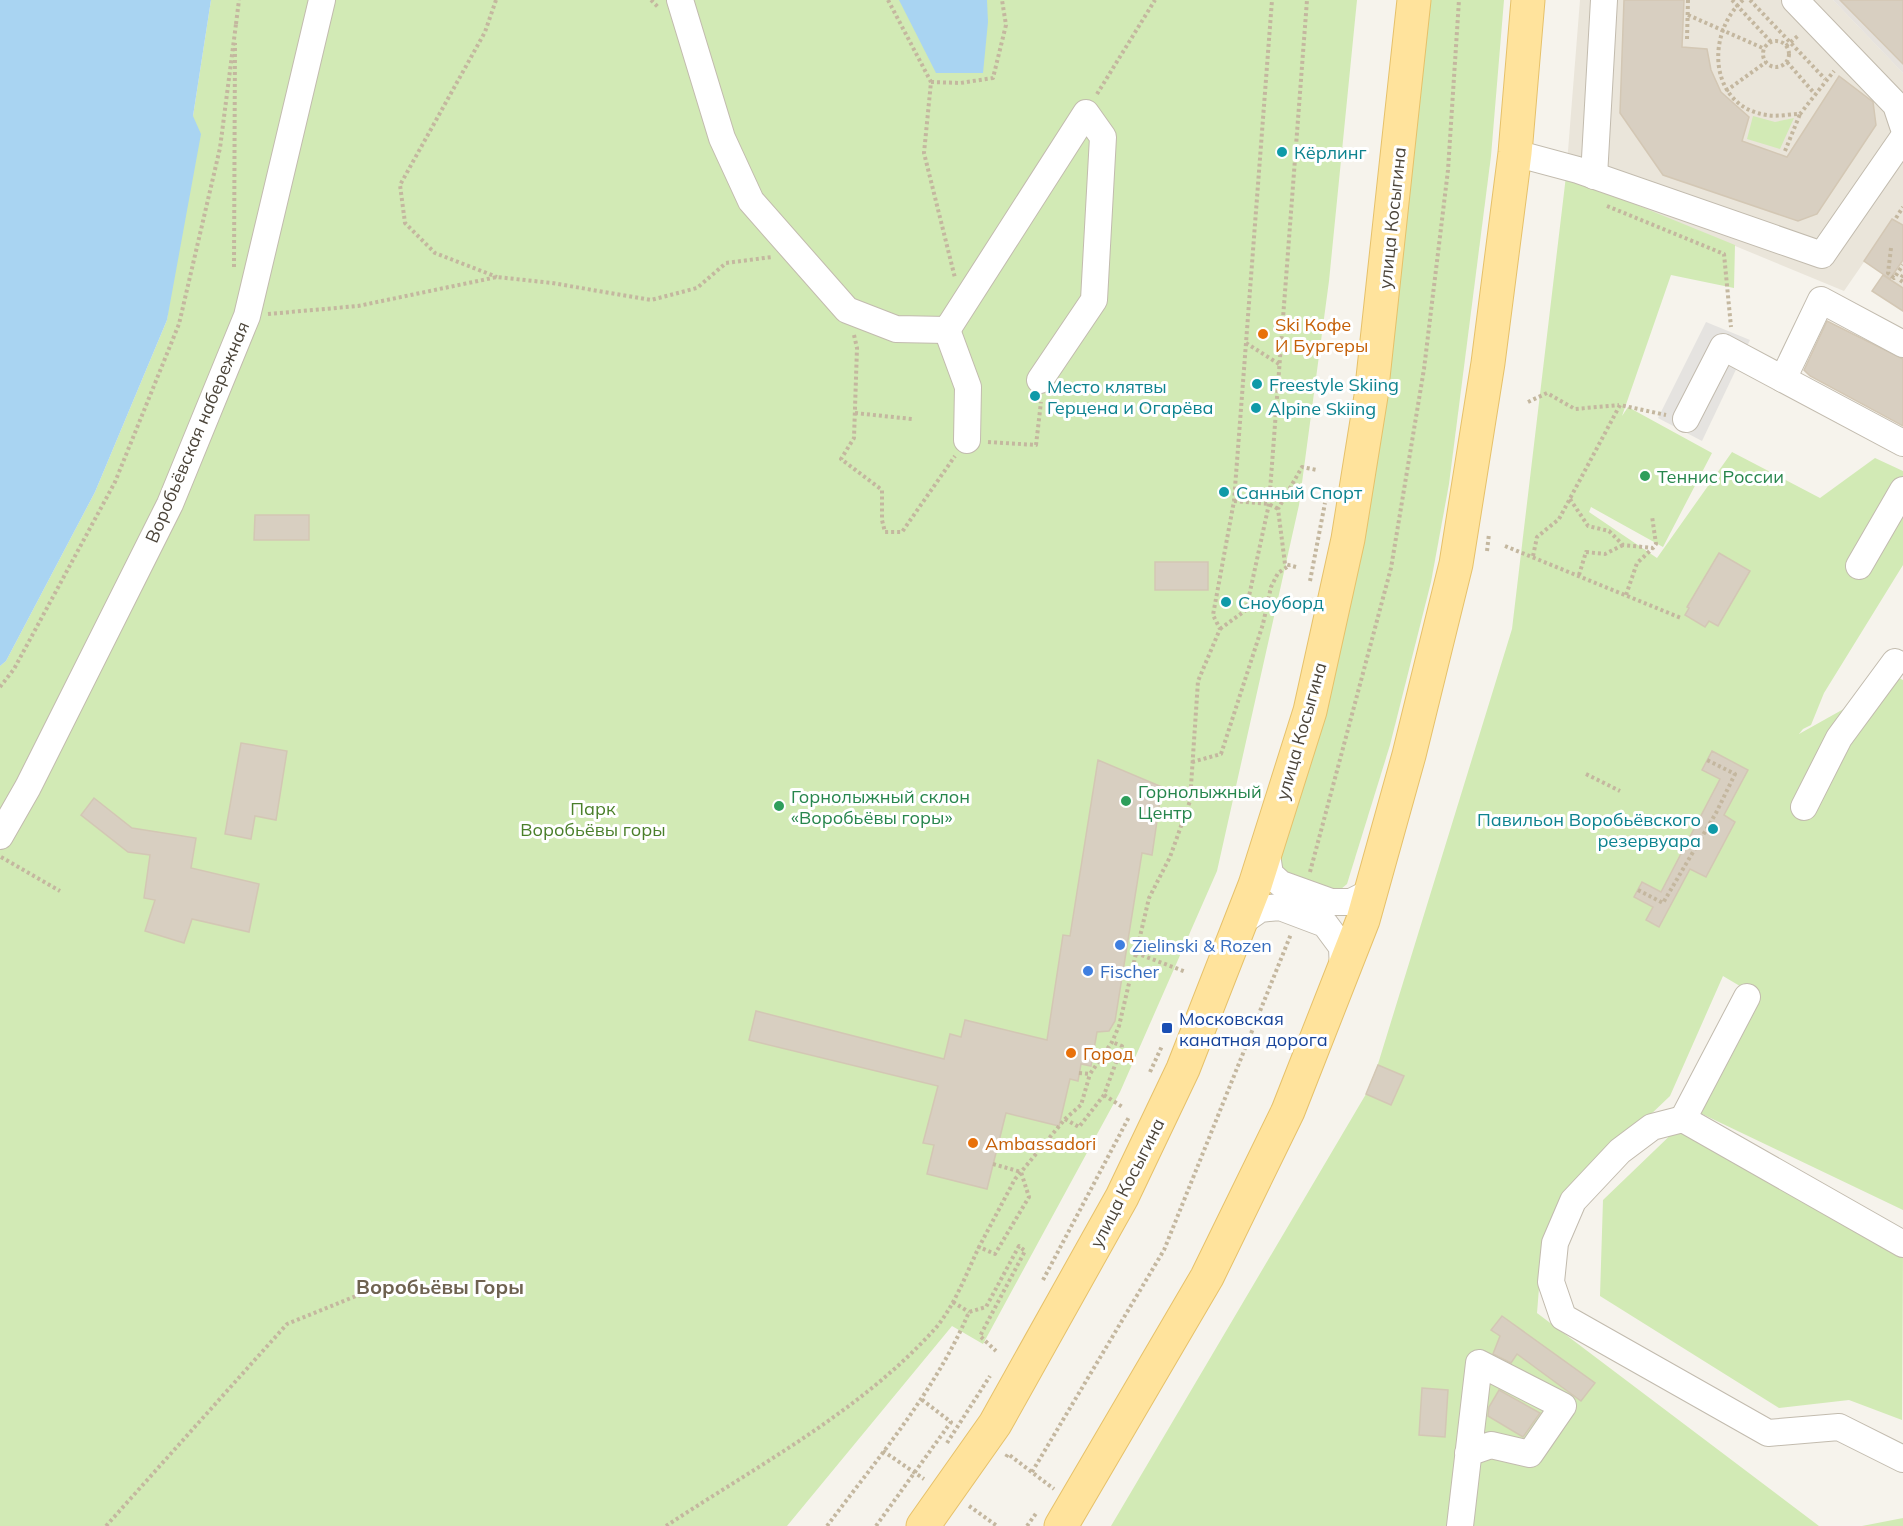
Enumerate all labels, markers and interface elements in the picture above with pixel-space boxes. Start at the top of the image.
place label: Кёрлинг [1294,141,1367,164]
marker: Кёрлинг [1275,145,1289,159]
street label: улица Косыгина [1373,146,1411,290]
place label: Ski Кофе И Бургеры [1275,313,1368,357]
street label: Воробьёвская набережная [140,318,254,546]
marker: Ski Кофе И Бургеры [1256,327,1270,341]
place label: Freestyle Skiing [1269,373,1399,396]
place label: Место клятвы Герцена и Огарёва [1047,375,1213,419]
marker: Freestyle Skiing [1250,377,1264,391]
marker: Место клятвы Герцена и Огарёва [1028,389,1042,403]
place label: Alpine Skiing [1268,397,1376,420]
marker: Alpine Skiing [1249,401,1263,415]
place label: Теннис России [1657,465,1784,488]
marker: Теннис России [1638,469,1652,483]
place label: Санный Спорт [1236,481,1363,504]
marker: Санный Спорт [1217,485,1231,499]
place label: Сноуборд [1238,591,1324,614]
marker: Сноуборд [1219,595,1233,609]
street label: улица Косыгина [1270,659,1332,803]
place label: Горнолыжный Центр [1138,780,1262,824]
place label: Горнолыжный склон «Воробьёвы горы» [791,785,970,829]
marker: Горнолыжный Центр [1119,794,1133,808]
park label: Парк Воробьёвы горы [520,797,666,841]
marker: Горнолыжный склон «Воробьёвы горы» [772,799,786,813]
place label: Павильон Воробьёвского резервуара [1477,808,1701,852]
marker: Павильон Воробьёвского резервуара [1706,822,1720,836]
place label: Zielinski & Rozen [1132,934,1272,957]
marker: Zielinski & Rozen [1113,938,1127,952]
place label: Fischer [1100,960,1160,983]
marker: Fischer [1081,964,1095,978]
place label: Московская канатная дорога [1179,1007,1328,1051]
marker: Московская канатная дорога [1160,1021,1174,1035]
place label: Город [1083,1042,1134,1065]
marker: Город [1064,1046,1078,1060]
street label: улица Косыгина [1084,1114,1170,1252]
place label: Ambassadori [985,1132,1096,1155]
marker: Ambassadori [966,1136,980,1150]
district label: Воробьёвы Горы [356,1274,524,1299]

